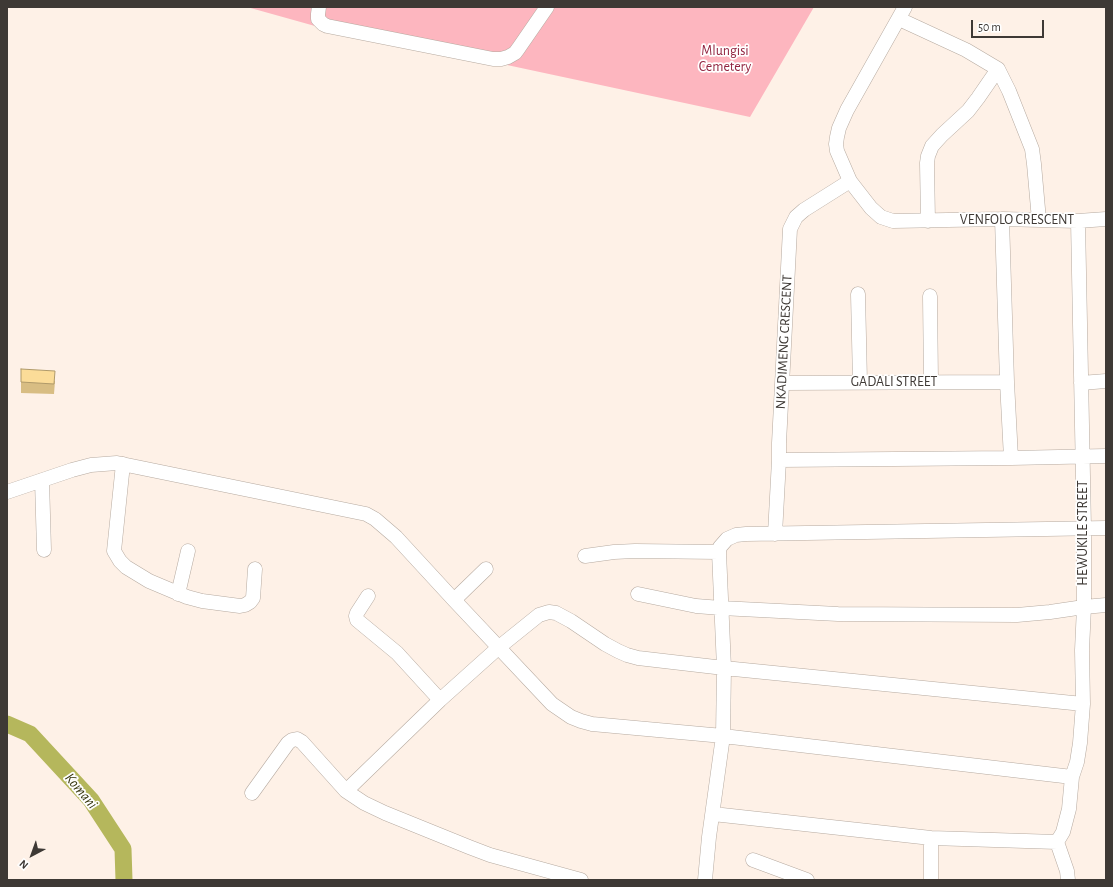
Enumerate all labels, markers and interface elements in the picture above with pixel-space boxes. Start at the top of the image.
scale bar [973,12,1046,38]
text: 50 m [978,21,1001,33]
park label: Mlungisi Cemetery [699,43,751,76]
street label: VENFOLO CRESCENT [960,212,1074,228]
street label: NKADIMENG CRESCENT [772,274,796,410]
street label: GADALI STREET [851,374,937,390]
street label: HEWUKILE STREET [1075,480,1091,586]
water label: Komani [61,769,101,813]
north arrow [12,835,52,875]
text: N [17,858,30,871]

